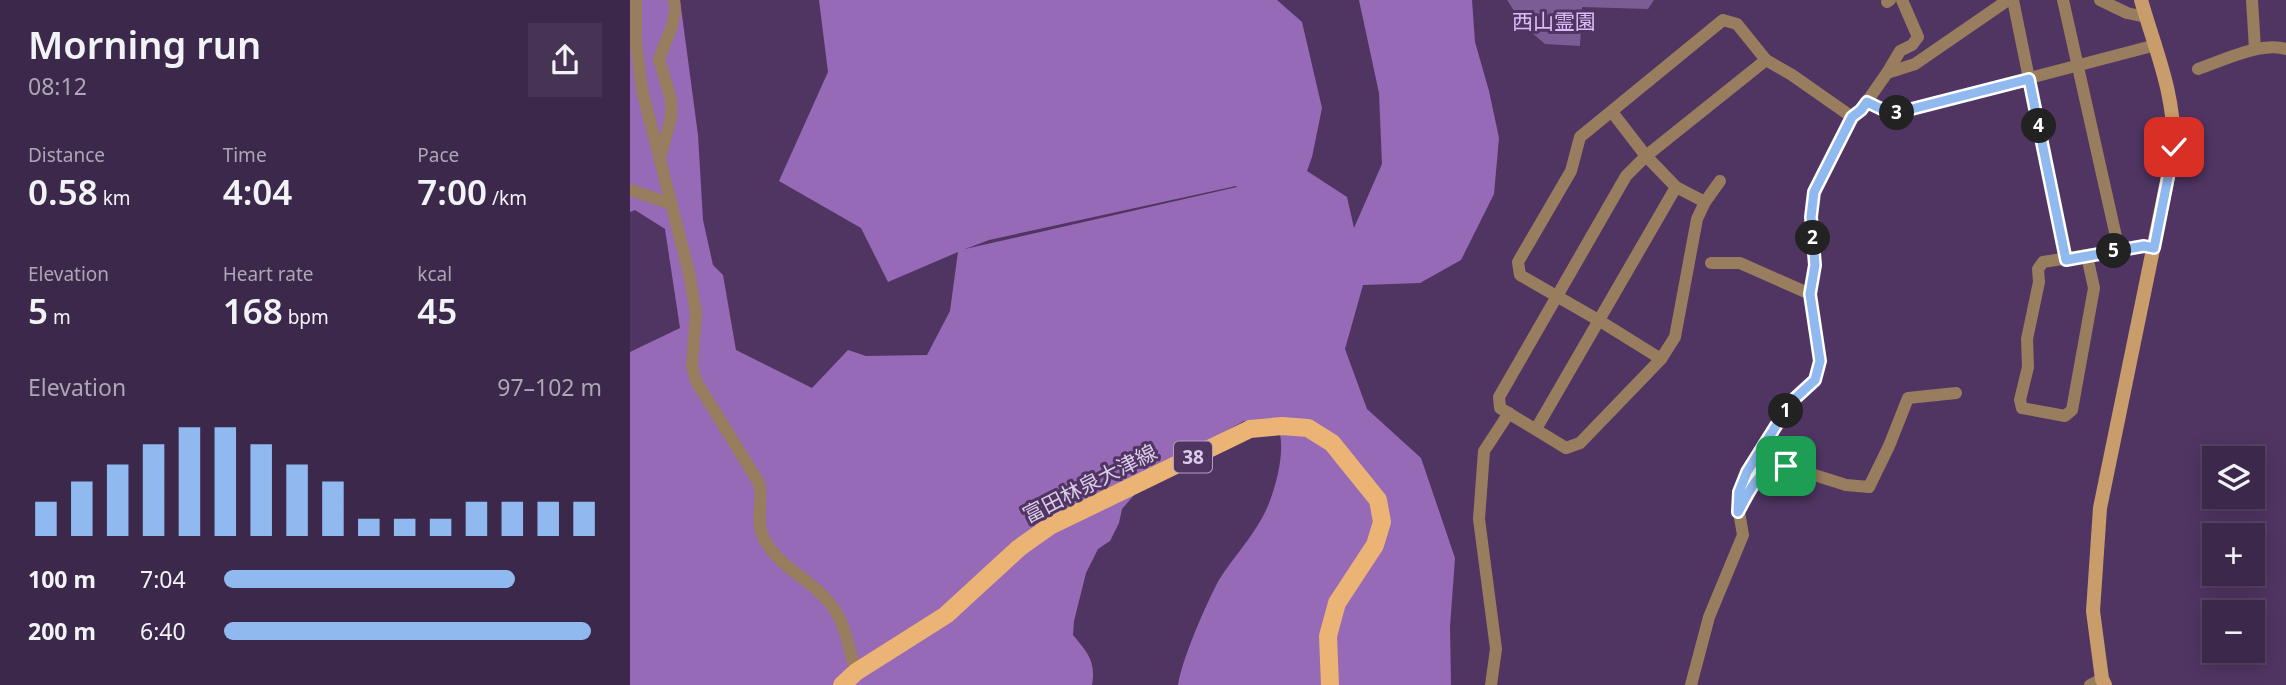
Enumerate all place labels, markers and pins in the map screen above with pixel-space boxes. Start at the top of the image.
pin: 3 [1880,96,1914,130]
pin: 4 [2022,108,2056,144]
pin [2144,117,2204,177]
pin: 2 [1796,220,1830,256]
pin: 5 [2096,233,2132,268]
pin: 1 [1768,394,1804,428]
pin [1756,436,1816,496]

